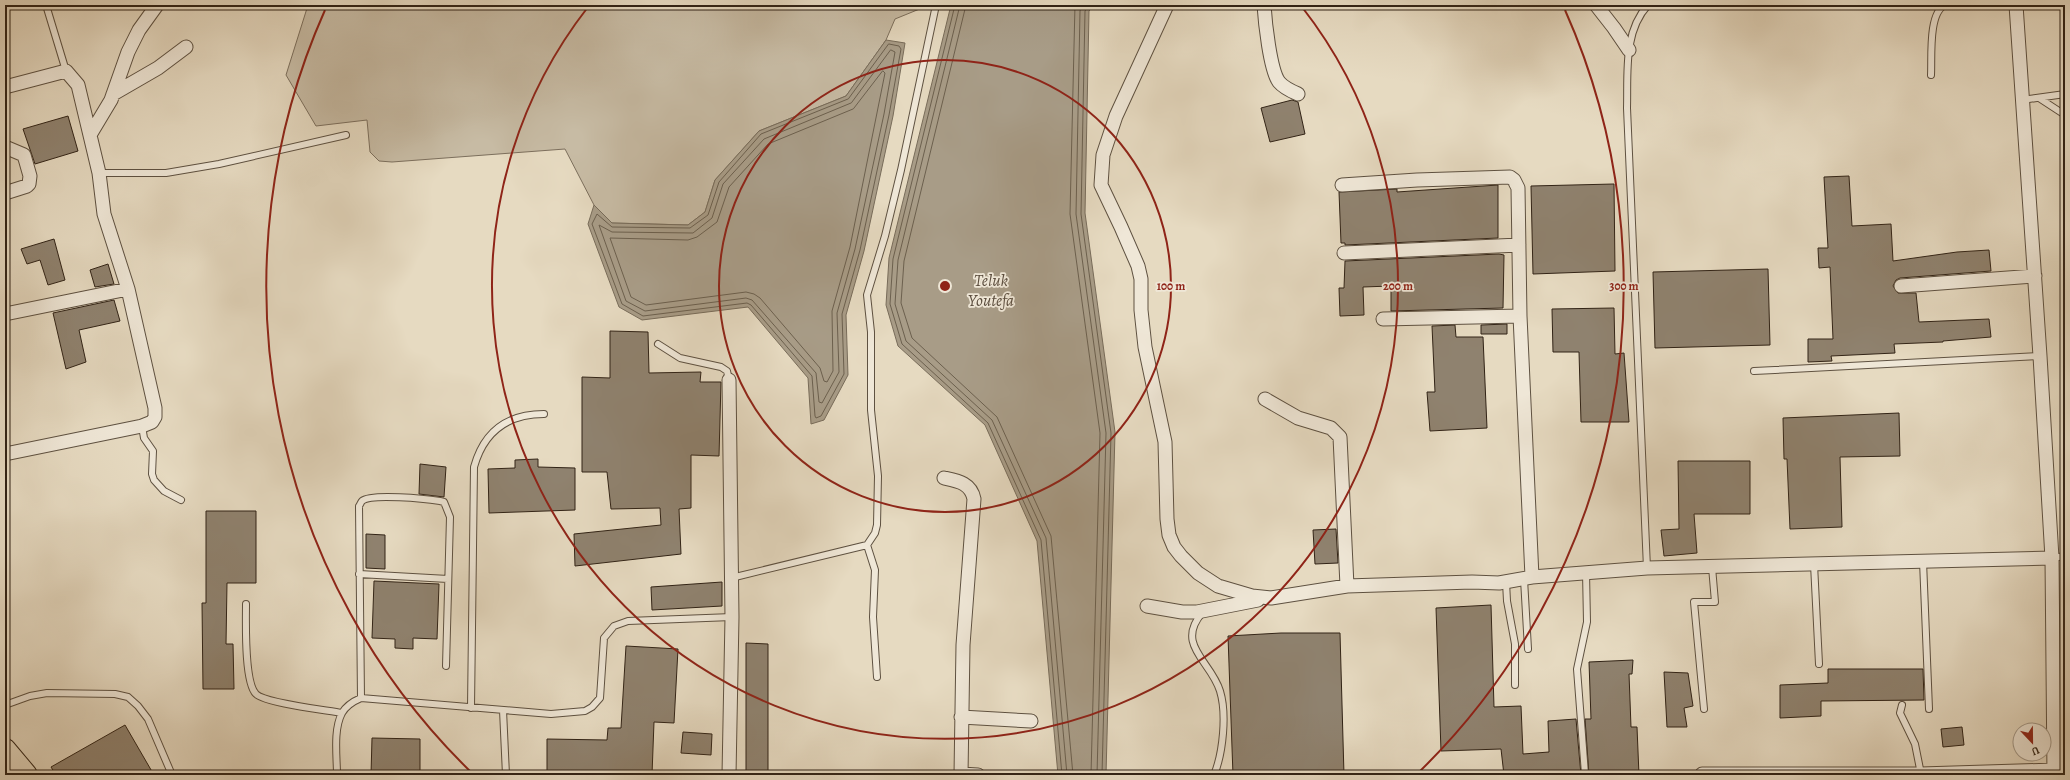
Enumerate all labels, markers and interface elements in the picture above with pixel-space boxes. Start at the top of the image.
water label: Teluk Youtefa [968,269,1014,312]
text: 100 m [1157,278,1185,294]
text: 200 m [1383,278,1413,294]
text: 300 m [1609,278,1639,294]
centre of rings [938,279,952,293]
north arrow [2012,722,2052,762]
text: U [2029,742,2042,759]

